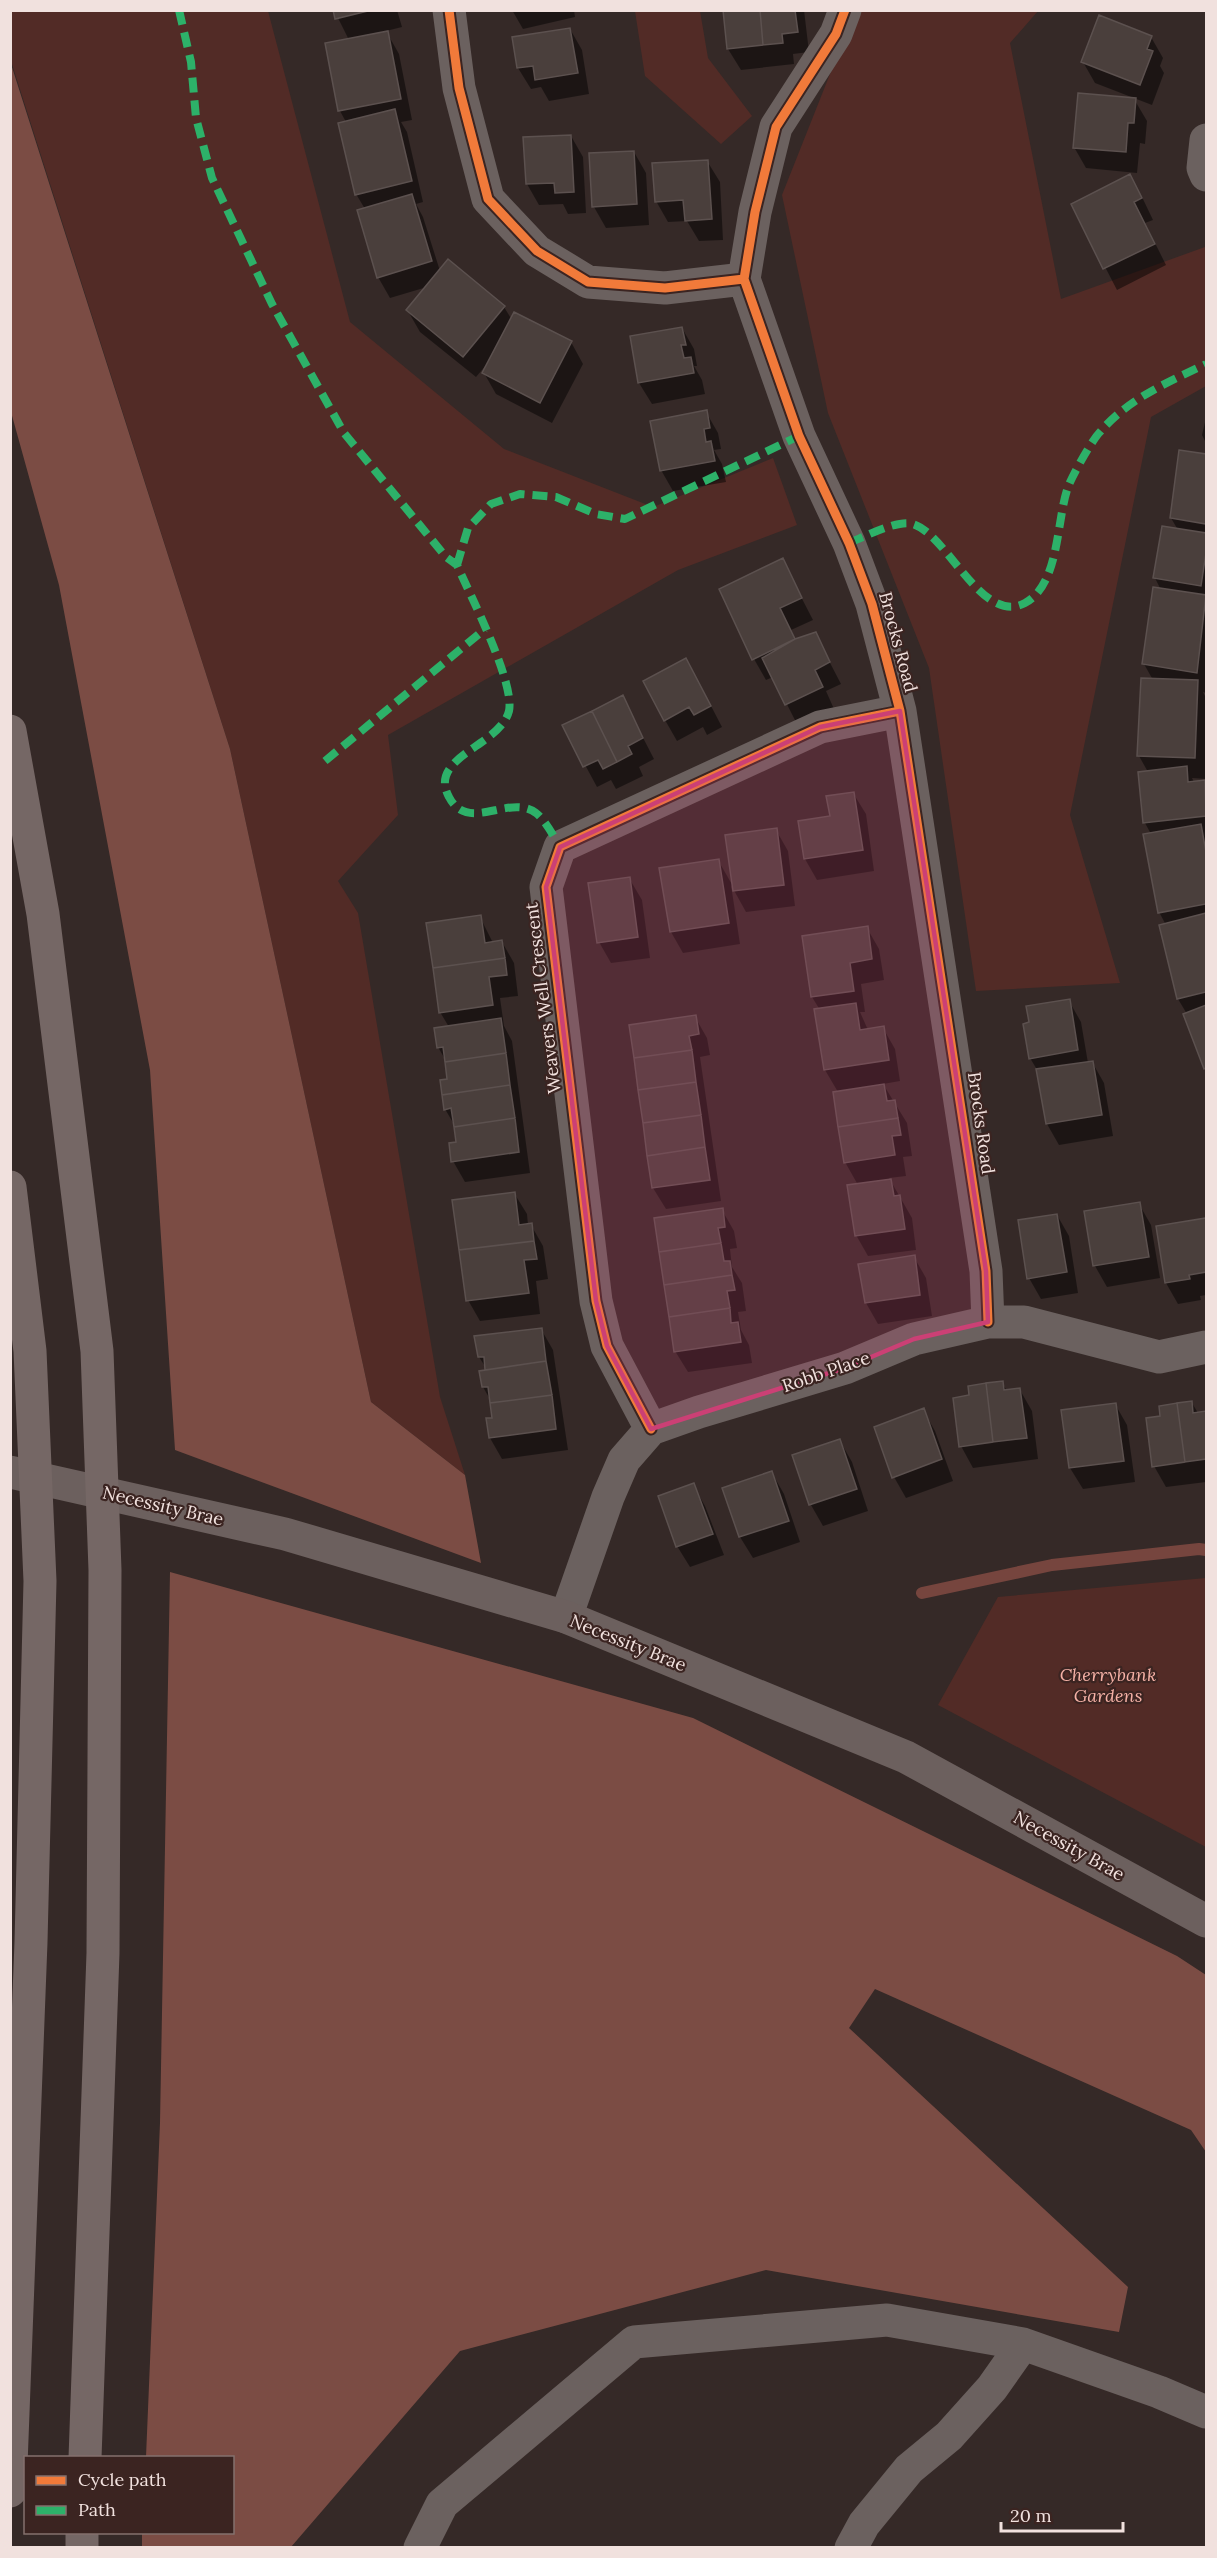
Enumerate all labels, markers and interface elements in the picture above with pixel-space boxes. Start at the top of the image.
street label: Brocks Road [874,589,923,695]
street label: Weavers Well Crescent [519,901,566,1095]
street label: Brocks Road [963,1070,1000,1176]
street label: Robb Place [779,1346,873,1397]
street label: Necessity Brae [100,1480,226,1531]
street label: Necessity Brae [567,1609,690,1676]
park label: Cherrybank Gardens [1060,1663,1156,1707]
street label: Necessity Brae [1010,1806,1129,1886]
legend [24,2456,234,2534]
text: Cycle path [78,2468,167,2491]
scale bar [1001,2495,1122,2533]
text: Path [78,2498,116,2521]
text: 20 m [1010,2504,1052,2527]

